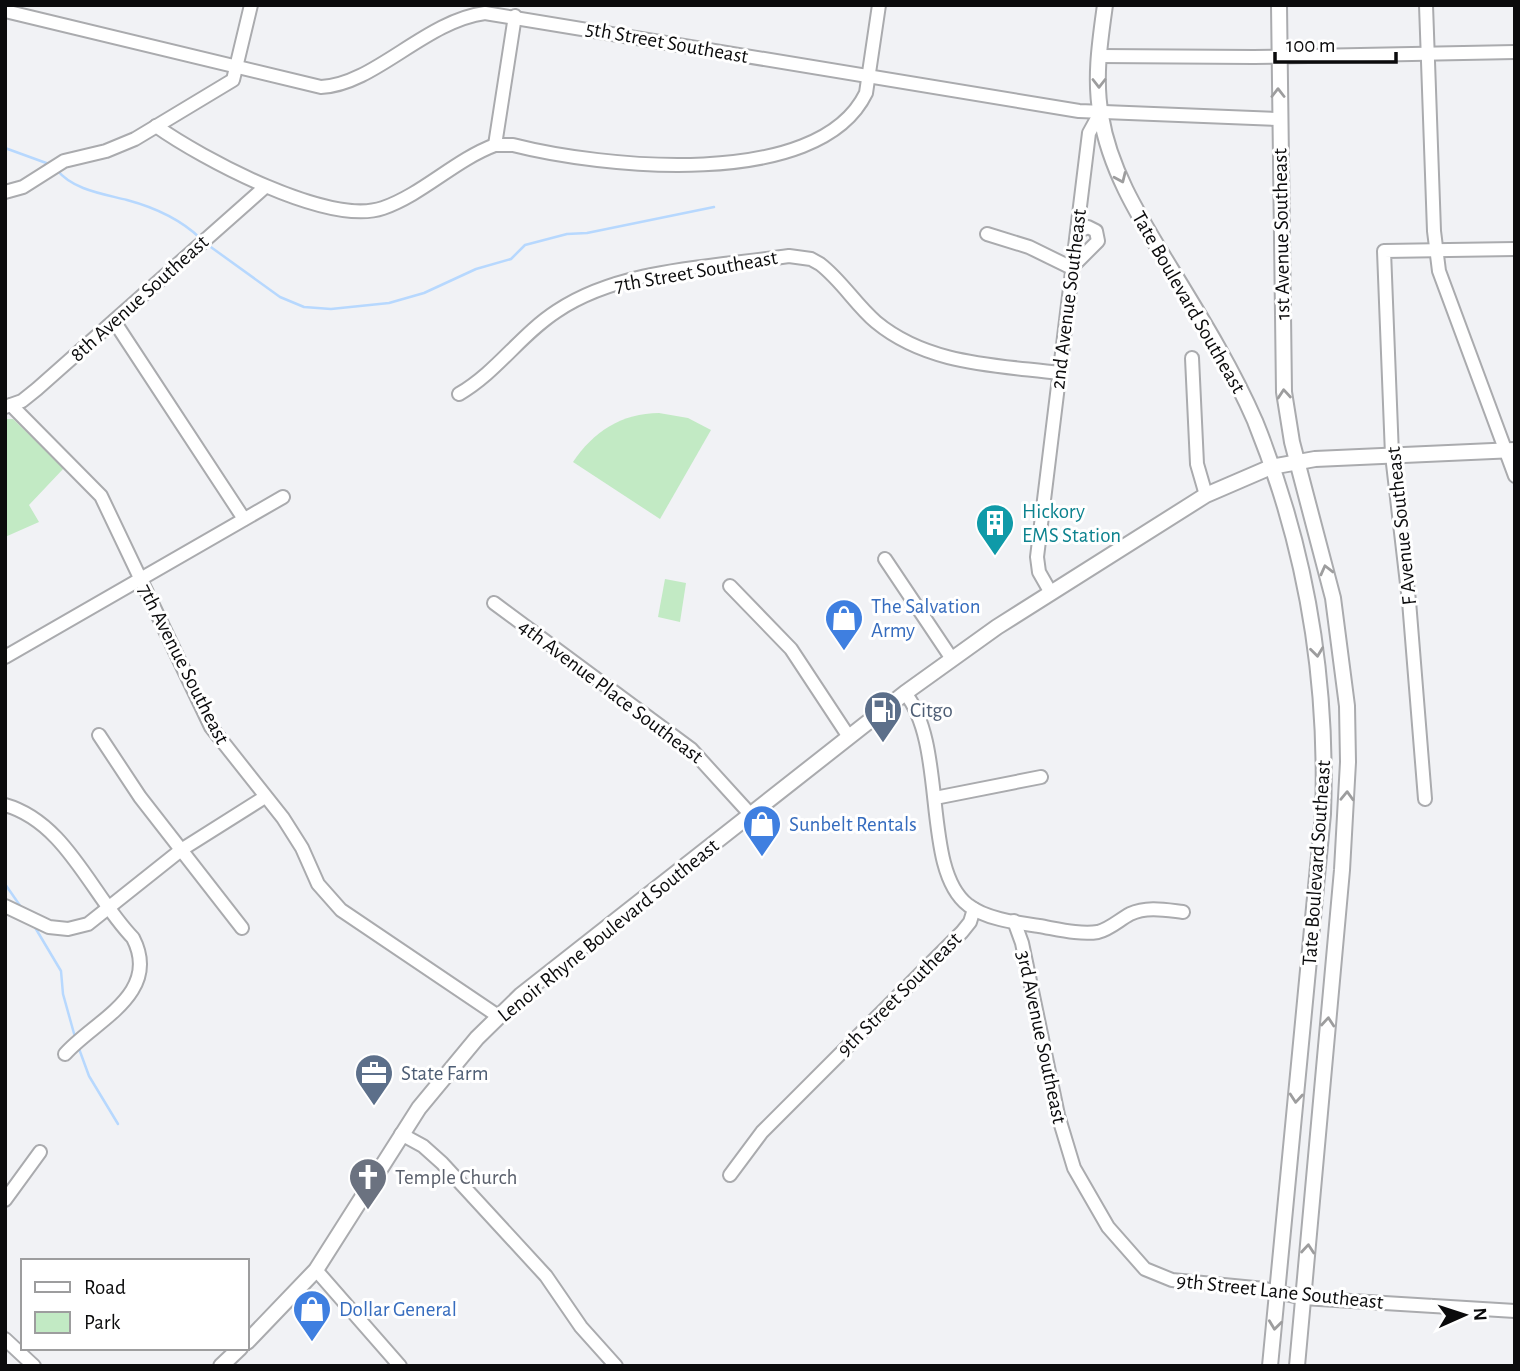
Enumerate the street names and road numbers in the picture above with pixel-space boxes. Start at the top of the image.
street label: 5th Street Southeast [584,18,750,67]
street label: 1st Avenue Southeast [1269,148,1293,320]
street label: 2nd Avenue Southeast [1047,207,1090,390]
street label: Tate Boulevard Southeast [1128,208,1249,397]
street label: 8th Avenue Southeast [66,231,213,366]
street label: 7th Street Southeast [613,247,779,296]
street label: F Avenue Southeast [1383,445,1420,606]
street label: 7th Avenue Southeast [134,581,233,748]
street label: 4th Avenue Place Southeast [515,615,707,768]
street label: Tate Boulevard Southeast [1299,759,1334,967]
street label: Lenoir Rhyne Boulevard Southeast [494,835,723,1026]
street label: 9th Street Southeast [833,928,966,1060]
street label: 3rd Avenue Southeast [1013,949,1070,1126]
street label: 9th Street Lane Southeast [1175,1270,1385,1313]

